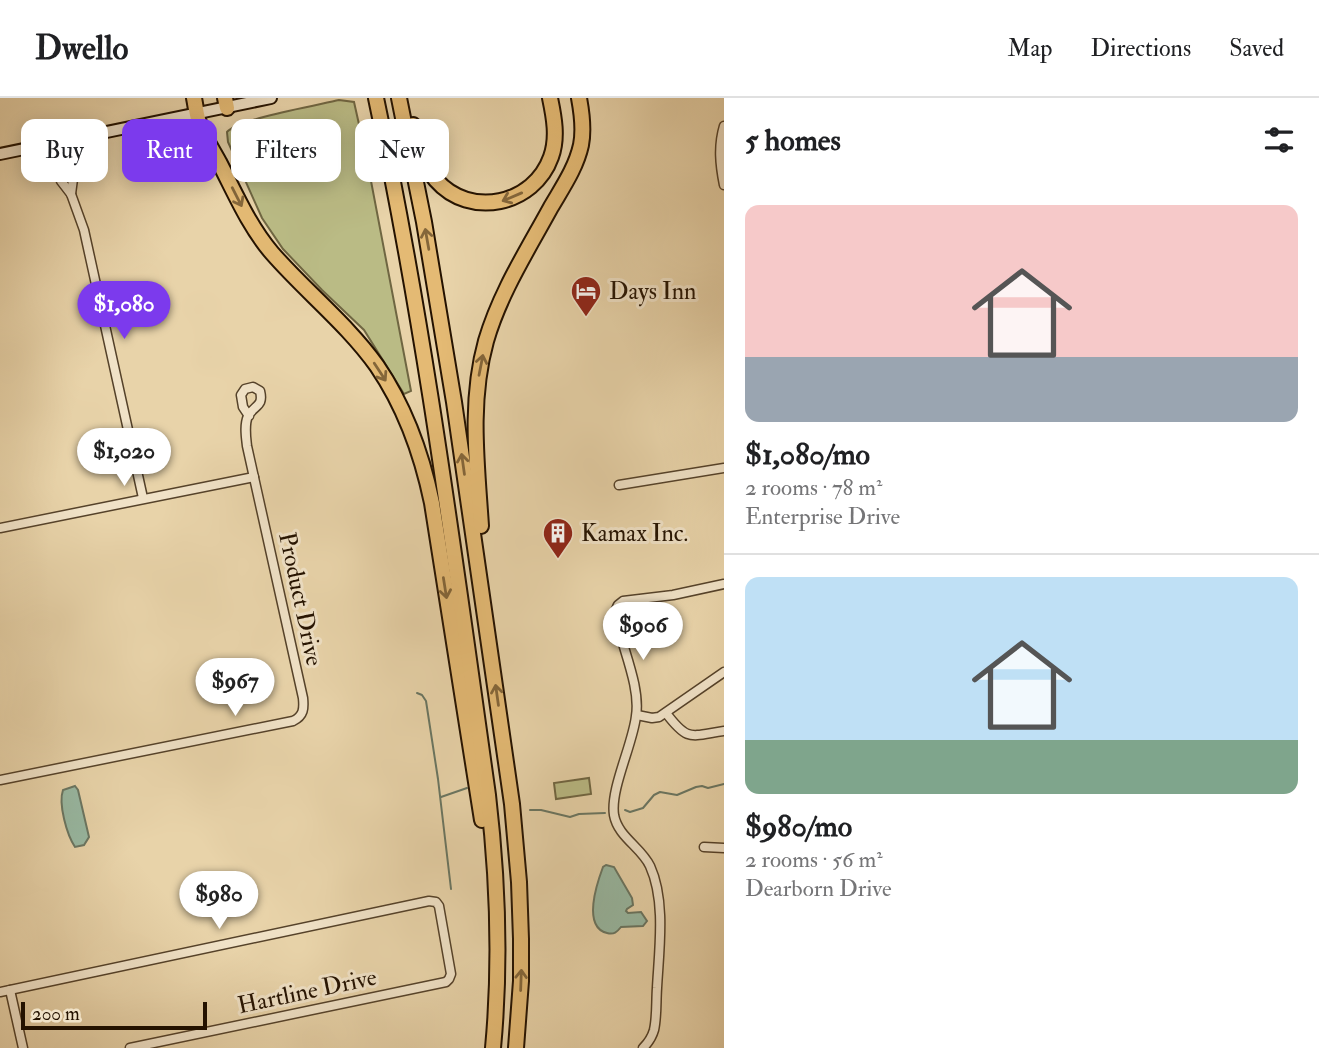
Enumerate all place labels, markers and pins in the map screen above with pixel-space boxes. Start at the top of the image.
hotel icon: Days Inn [569,274,603,318]
place label: Days Inn [609,276,696,307]
pin: $1,080 [67,282,181,341]
pin: $1,020 [67,428,181,488]
building icon: Kamax Inc. [541,516,575,560]
place label: Kamax Inc. [581,518,688,549]
pin: $906 [602,602,684,662]
pin: $967 [194,658,276,718]
pin: $980 [178,872,260,931]

